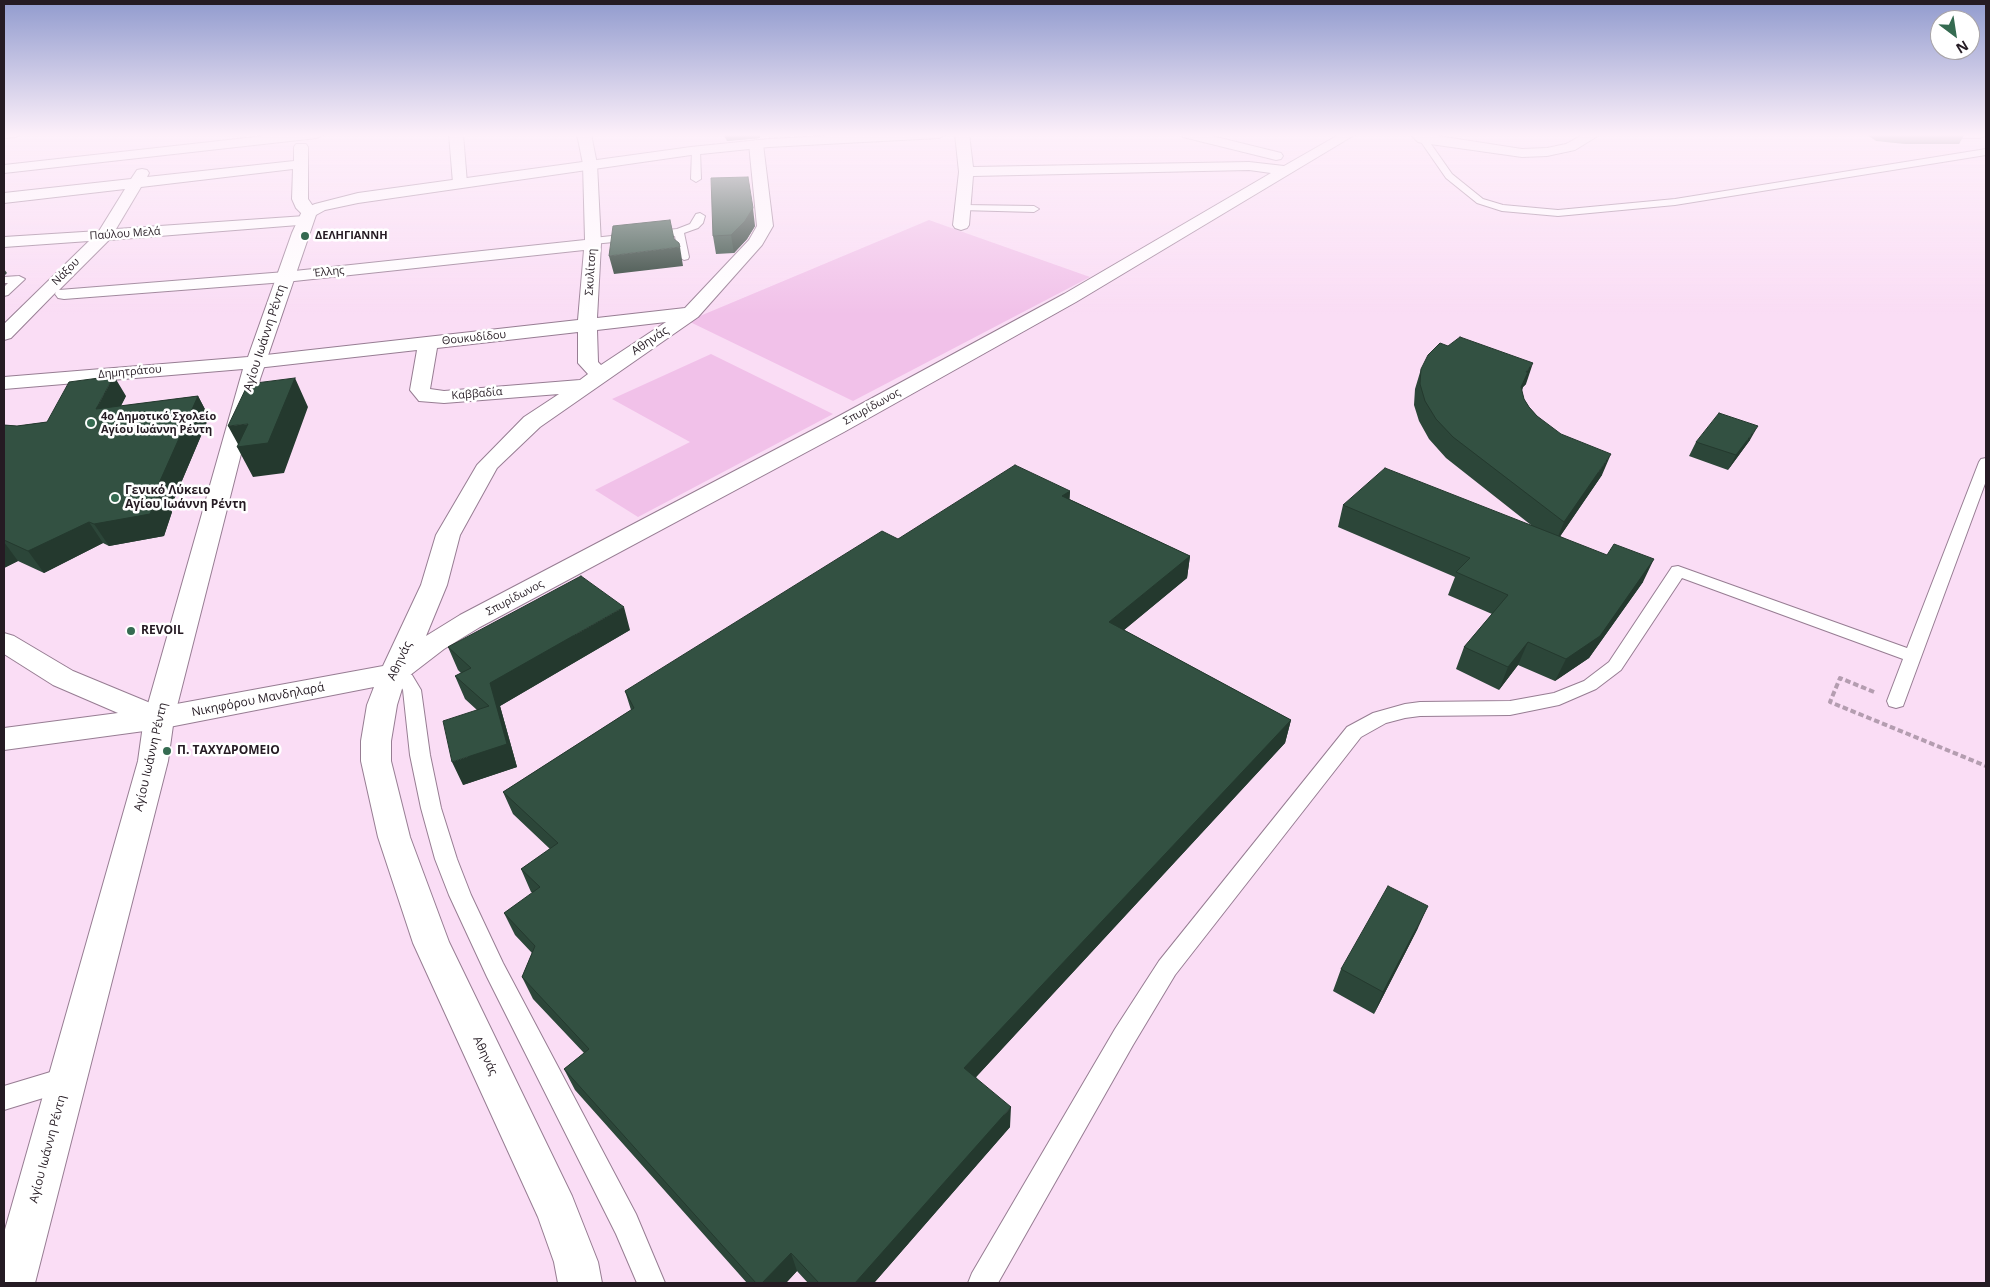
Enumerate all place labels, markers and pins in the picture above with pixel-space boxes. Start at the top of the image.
place label: ΔΕΛΗΓΙΑΝΝΗ [315,229,388,243]
marker: ΔΕΛΗΓΙΑΝΝΗ [299,230,311,242]
place label: 4ο Δημοτικό Σχολείο Αγίου Ιωάννη Ρέντη [101,410,216,436]
marker: 4ο Δημοτικό Σχολείο Αγίου Ιωάννη Ρέντη [85,417,97,429]
place label: Γενικό Λύκειο Αγίου Ιωάννη Ρέντη [125,484,246,512]
marker: Γενικό Λύκειο Αγίου Ιωάννη Ρέντη [109,492,121,504]
place label: REVOIL [141,624,184,638]
marker: REVOIL [125,625,137,637]
place label: Π. ΤΑΧΥΔΡΟΜΕΙΟ [177,744,280,758]
marker: Π. ΤΑΧΥΔΡΟΜΕΙΟ [161,745,173,757]

